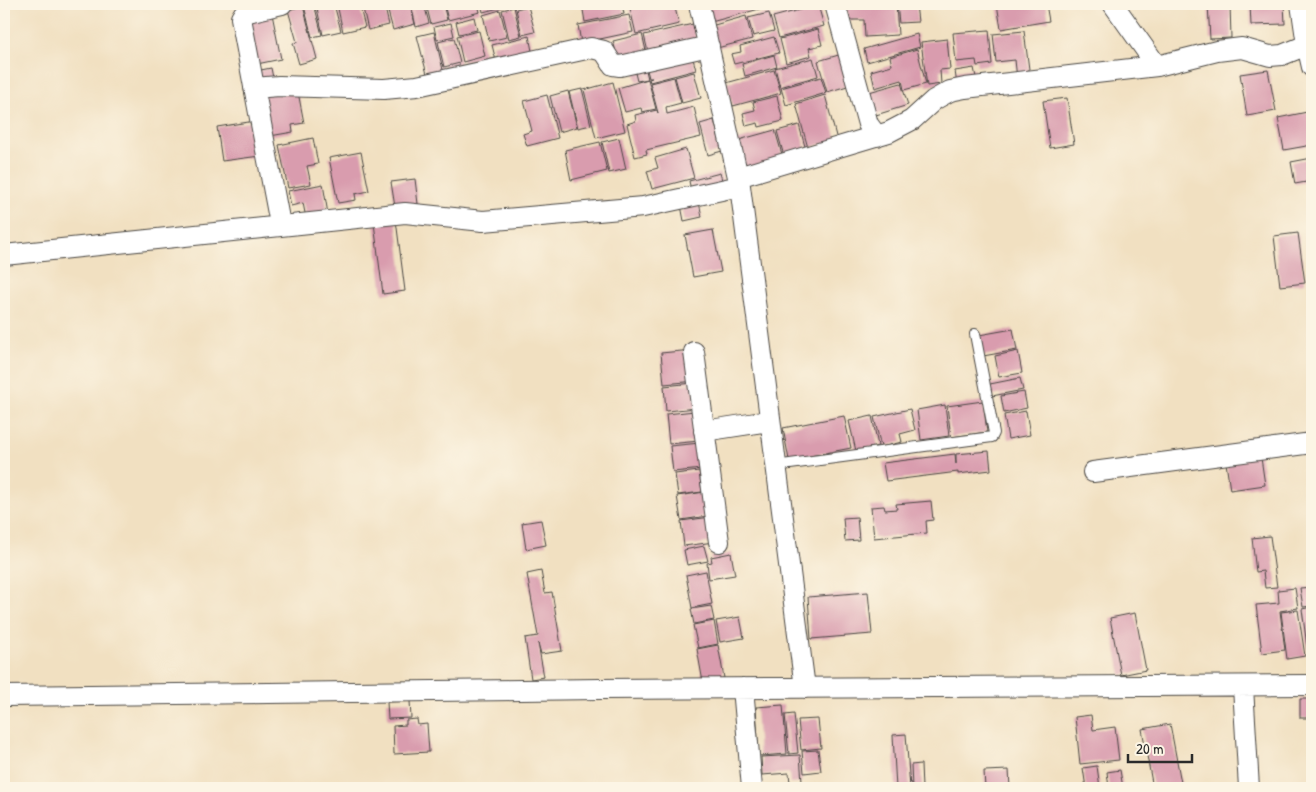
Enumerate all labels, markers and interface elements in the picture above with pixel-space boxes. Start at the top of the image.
scale bar [1128,732,1192,764]
text: 20 m [1136,738,1163,759]

